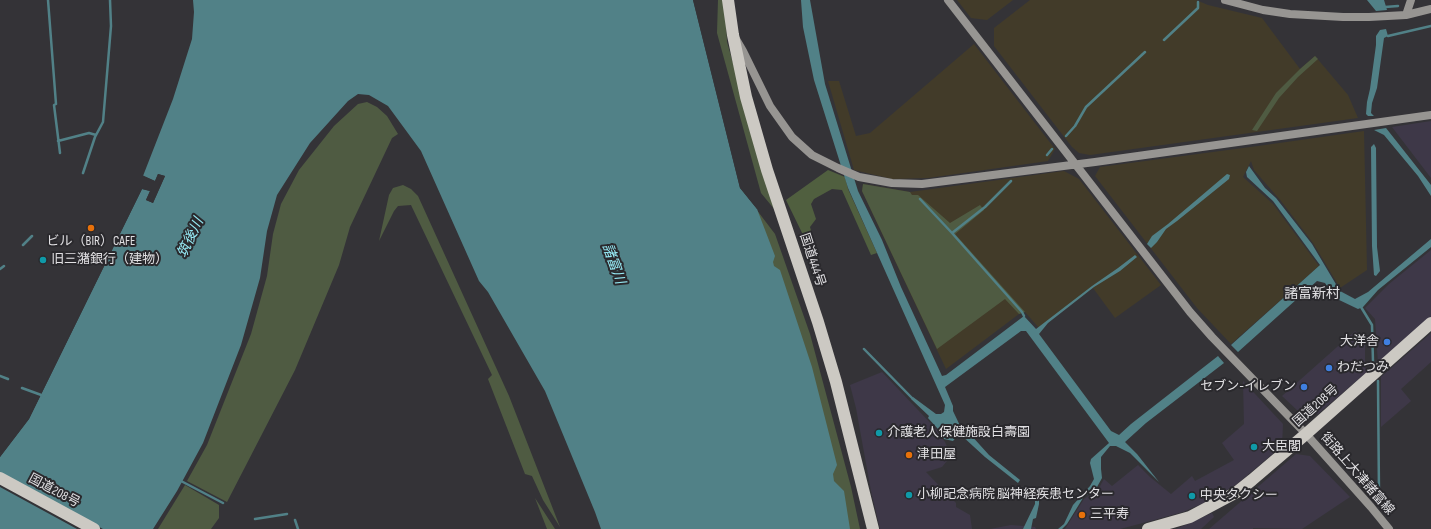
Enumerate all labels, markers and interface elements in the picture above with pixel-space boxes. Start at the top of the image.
water label: 筑後川 [175,215,207,261]
marker: ビル（BIR）CAFE [86,223,96,233]
street label: 国道444号 [796,231,828,289]
place label: ビル（BIR）CAFE [47,234,135,250]
water label: 諸富川 [598,241,628,287]
place label: 旧三潴銀行（建物） [51,252,168,268]
marker: 旧三潴銀行（建物） [38,255,48,265]
district label: 諸富新村 [1284,286,1340,302]
place label: 大洋舎 [1340,334,1379,350]
marker: 大洋舎 [1382,337,1392,347]
place label: わだつみ [1337,360,1389,376]
marker: わだつみ [1324,363,1334,373]
place label: セブン-イレブン [1200,379,1296,395]
street label: 国道208号 [1290,382,1342,430]
marker: セブン-イレブン [1299,382,1309,392]
place label: 介護老人保健施設白壽園 [887,425,1030,441]
marker: 介護老人保健施設白壽園 [874,428,884,438]
street label: 街路上大津諸富線 [1317,430,1397,518]
place label: 大臣閣 [1262,439,1301,455]
marker: 大臣閣 [1249,442,1259,452]
place label: 津田屋 [917,447,956,463]
marker: 津田屋 [904,450,914,460]
street label: 国道208号 [26,471,82,511]
place label: 小柳記念病院 脳神経疾患センター [917,487,1114,503]
place label: 中央タクシー [1200,488,1278,504]
marker: 小柳記念病院 脳神経疾患センター [904,490,914,500]
marker: 中央タクシー [1187,491,1197,501]
place label: 三平寿 [1090,507,1129,523]
marker: 三平寿 [1077,510,1087,520]

